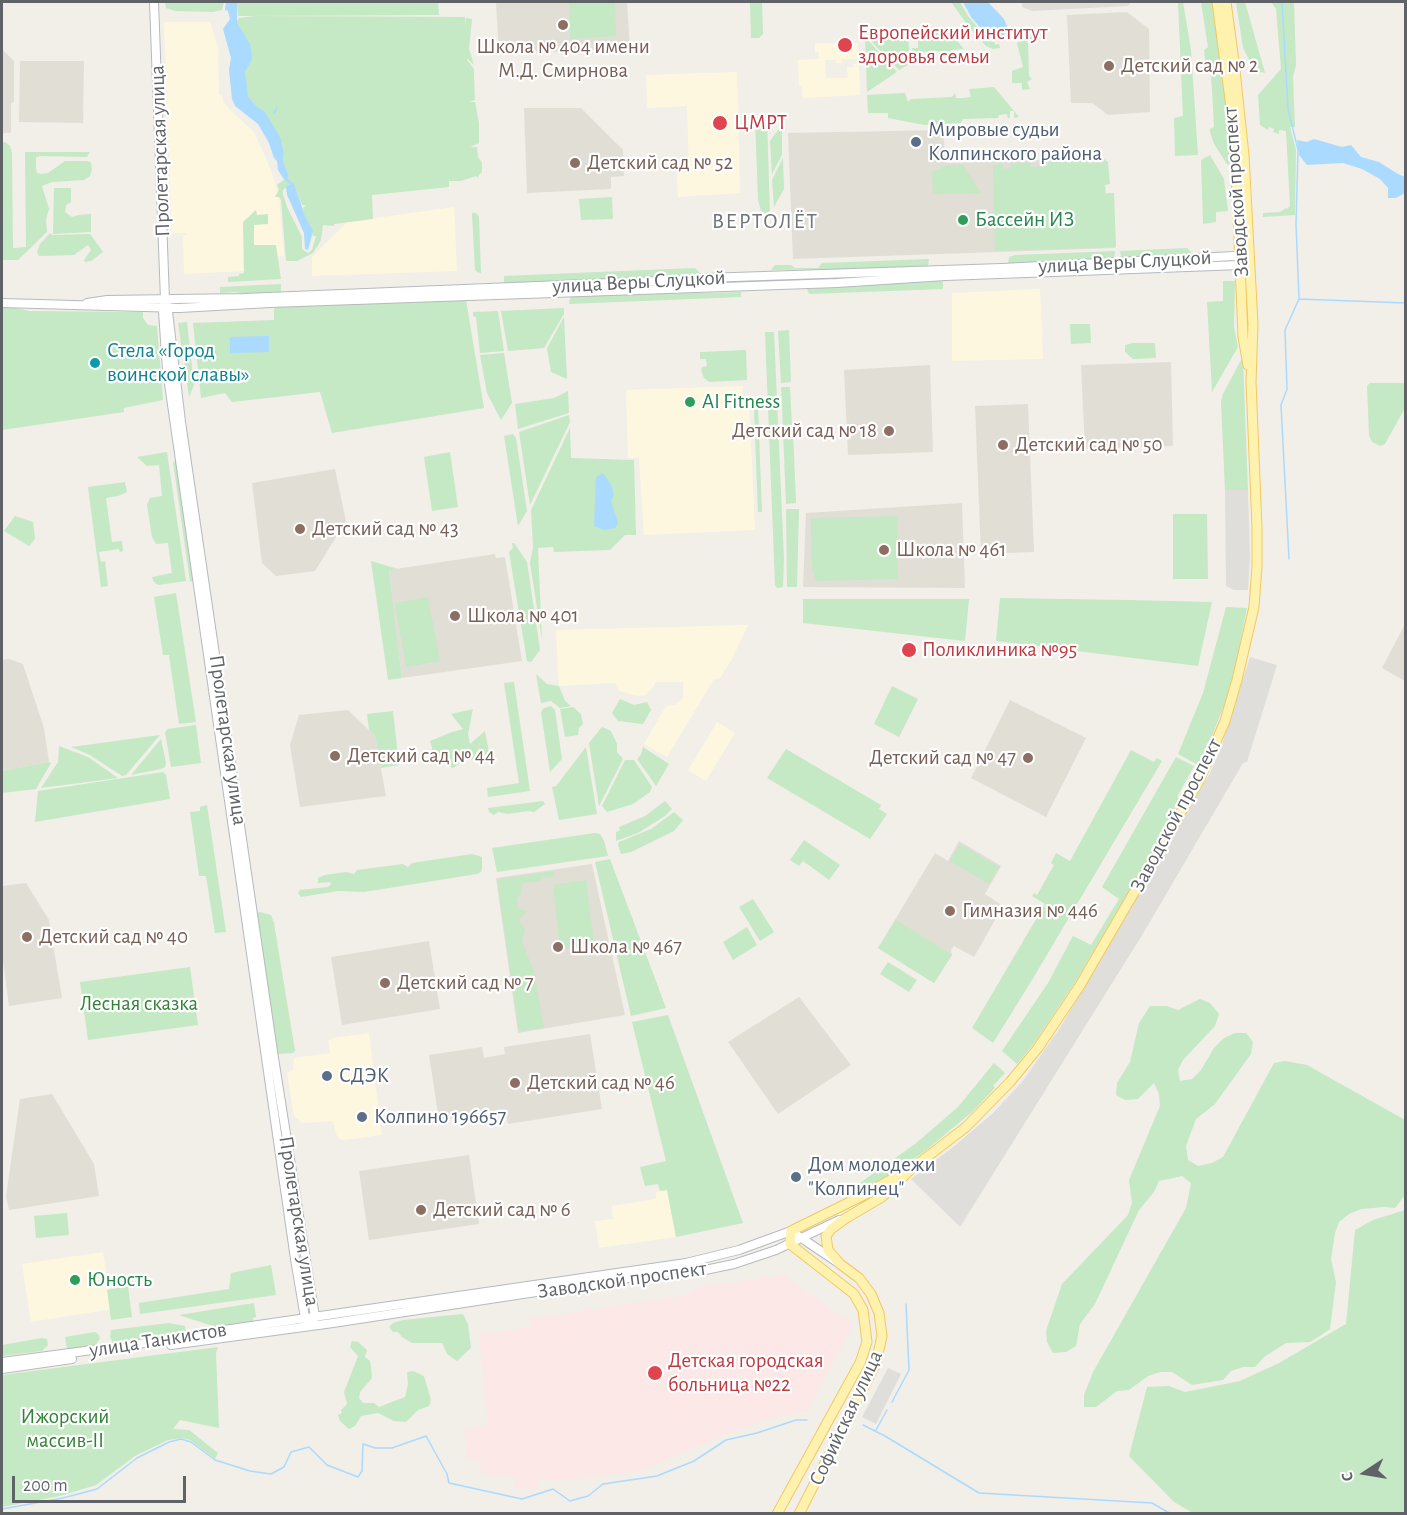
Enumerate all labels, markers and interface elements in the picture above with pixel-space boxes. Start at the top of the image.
marker: Школа № 404 имени М.Д. Смирнова [556,18,570,32]
place label: Европейский институт здоровья семьи [858,20,1047,70]
place label: Школа № 404 имени М.Д. Смирнова [476,34,650,84]
marker: Европейский институт здоровья семьи [836,36,854,54]
place label: Детский сад № 2 [1121,53,1258,79]
marker: Детский сад № 2 [1102,59,1116,73]
street label: Пролетарская улица [144,65,176,237]
street label: Заводской проспект [1217,106,1255,278]
place label: ЦМРТ [734,110,787,136]
marker: ЦМРТ [711,114,729,132]
place label: Мировые судьи Колпинского района [928,117,1102,167]
marker: Мировые судьи Колпинского района [909,135,923,149]
place label: Детский сад № 52 [587,150,733,176]
marker: Детский сад № 52 [568,156,582,170]
place label: Бассейн ИЗ [975,207,1074,233]
district label: ВЕРТОЛЁТ [712,208,818,234]
marker: Бассейн ИЗ [956,213,970,227]
street label: улица Веры Слуцкой [1038,245,1212,279]
street label: улица Веры Слуцкой [552,265,726,299]
place label: Стела «Город воинской славы» [107,338,249,388]
marker: Стела «Город воинской славы» [88,356,102,370]
place label: AI Fitness [702,389,780,415]
marker: AI Fitness [683,395,697,409]
place label: Детский сад № 18 [732,418,877,444]
marker: Детский сад № 18 [882,424,896,438]
place label: Детский сад № 50 [1015,432,1163,458]
marker: Детский сад № 50 [996,438,1010,452]
place label: Детский сад № 43 [312,516,459,542]
marker: Детский сад № 43 [293,522,307,536]
place label: Школа № 461 [896,537,1006,563]
marker: Школа № 461 [877,543,891,557]
place label: Школа № 401 [467,603,579,629]
marker: Школа № 401 [448,609,462,623]
place label: Поликлиника №95 [922,637,1077,663]
marker: Поликлиника №95 [900,641,918,659]
street label: Пролетарская улица [204,653,252,827]
street label: Заводской проспект [1125,734,1227,896]
place label: Детский сад № 44 [347,743,495,769]
place label: Детский сад № 47 [869,745,1016,771]
marker: Детский сад № 44 [328,749,342,763]
marker: Детский сад № 47 [1021,751,1035,765]
place label: Гимназия № 446 [962,898,1098,924]
marker: Гимназия № 446 [943,904,957,918]
place label: Детский сад № 40 [39,924,188,950]
marker: Детский сад № 40 [20,930,34,944]
place label: Школа № 467 [570,934,682,960]
marker: Школа № 467 [551,940,565,954]
place label: Детский сад № 7 [397,970,534,996]
marker: Детский сад № 7 [378,976,392,990]
park label: Лесная сказка [80,991,198,1017]
place label: СДЭК [339,1063,389,1089]
marker: СДЭК [320,1069,334,1083]
place label: Детский сад № 46 [527,1070,675,1096]
marker: Детский сад № 46 [508,1076,522,1090]
place label: Колпино 196657 [374,1104,506,1130]
marker: Колпино 196657 [355,1110,369,1124]
street label: Пролетарская улица [273,1134,325,1308]
place label: Дом молодежи "Колпинец" [808,1152,936,1202]
marker: Дом молодежи "Колпинец" [789,1170,803,1184]
place label: Детский сад № 6 [433,1197,571,1223]
marker: Детский сад № 6 [414,1203,428,1217]
street label: Заводской проспект [536,1256,708,1304]
place label: Юность [87,1267,152,1293]
marker: Юность [68,1273,82,1287]
street label: улица Танкистов [88,1317,228,1363]
street label: Софийская улица [804,1346,888,1490]
place label: Детская городская больница №22 [668,1348,824,1398]
marker: Детская городская больница №22 [646,1364,664,1382]
park label: Ижорский массив-II [21,1404,109,1454]
north arrow [1335,1443,1395,1503]
scale bar [15,1464,189,1502]
text: С [1339,1471,1356,1483]
text: 200 m [23,1477,68,1495]

